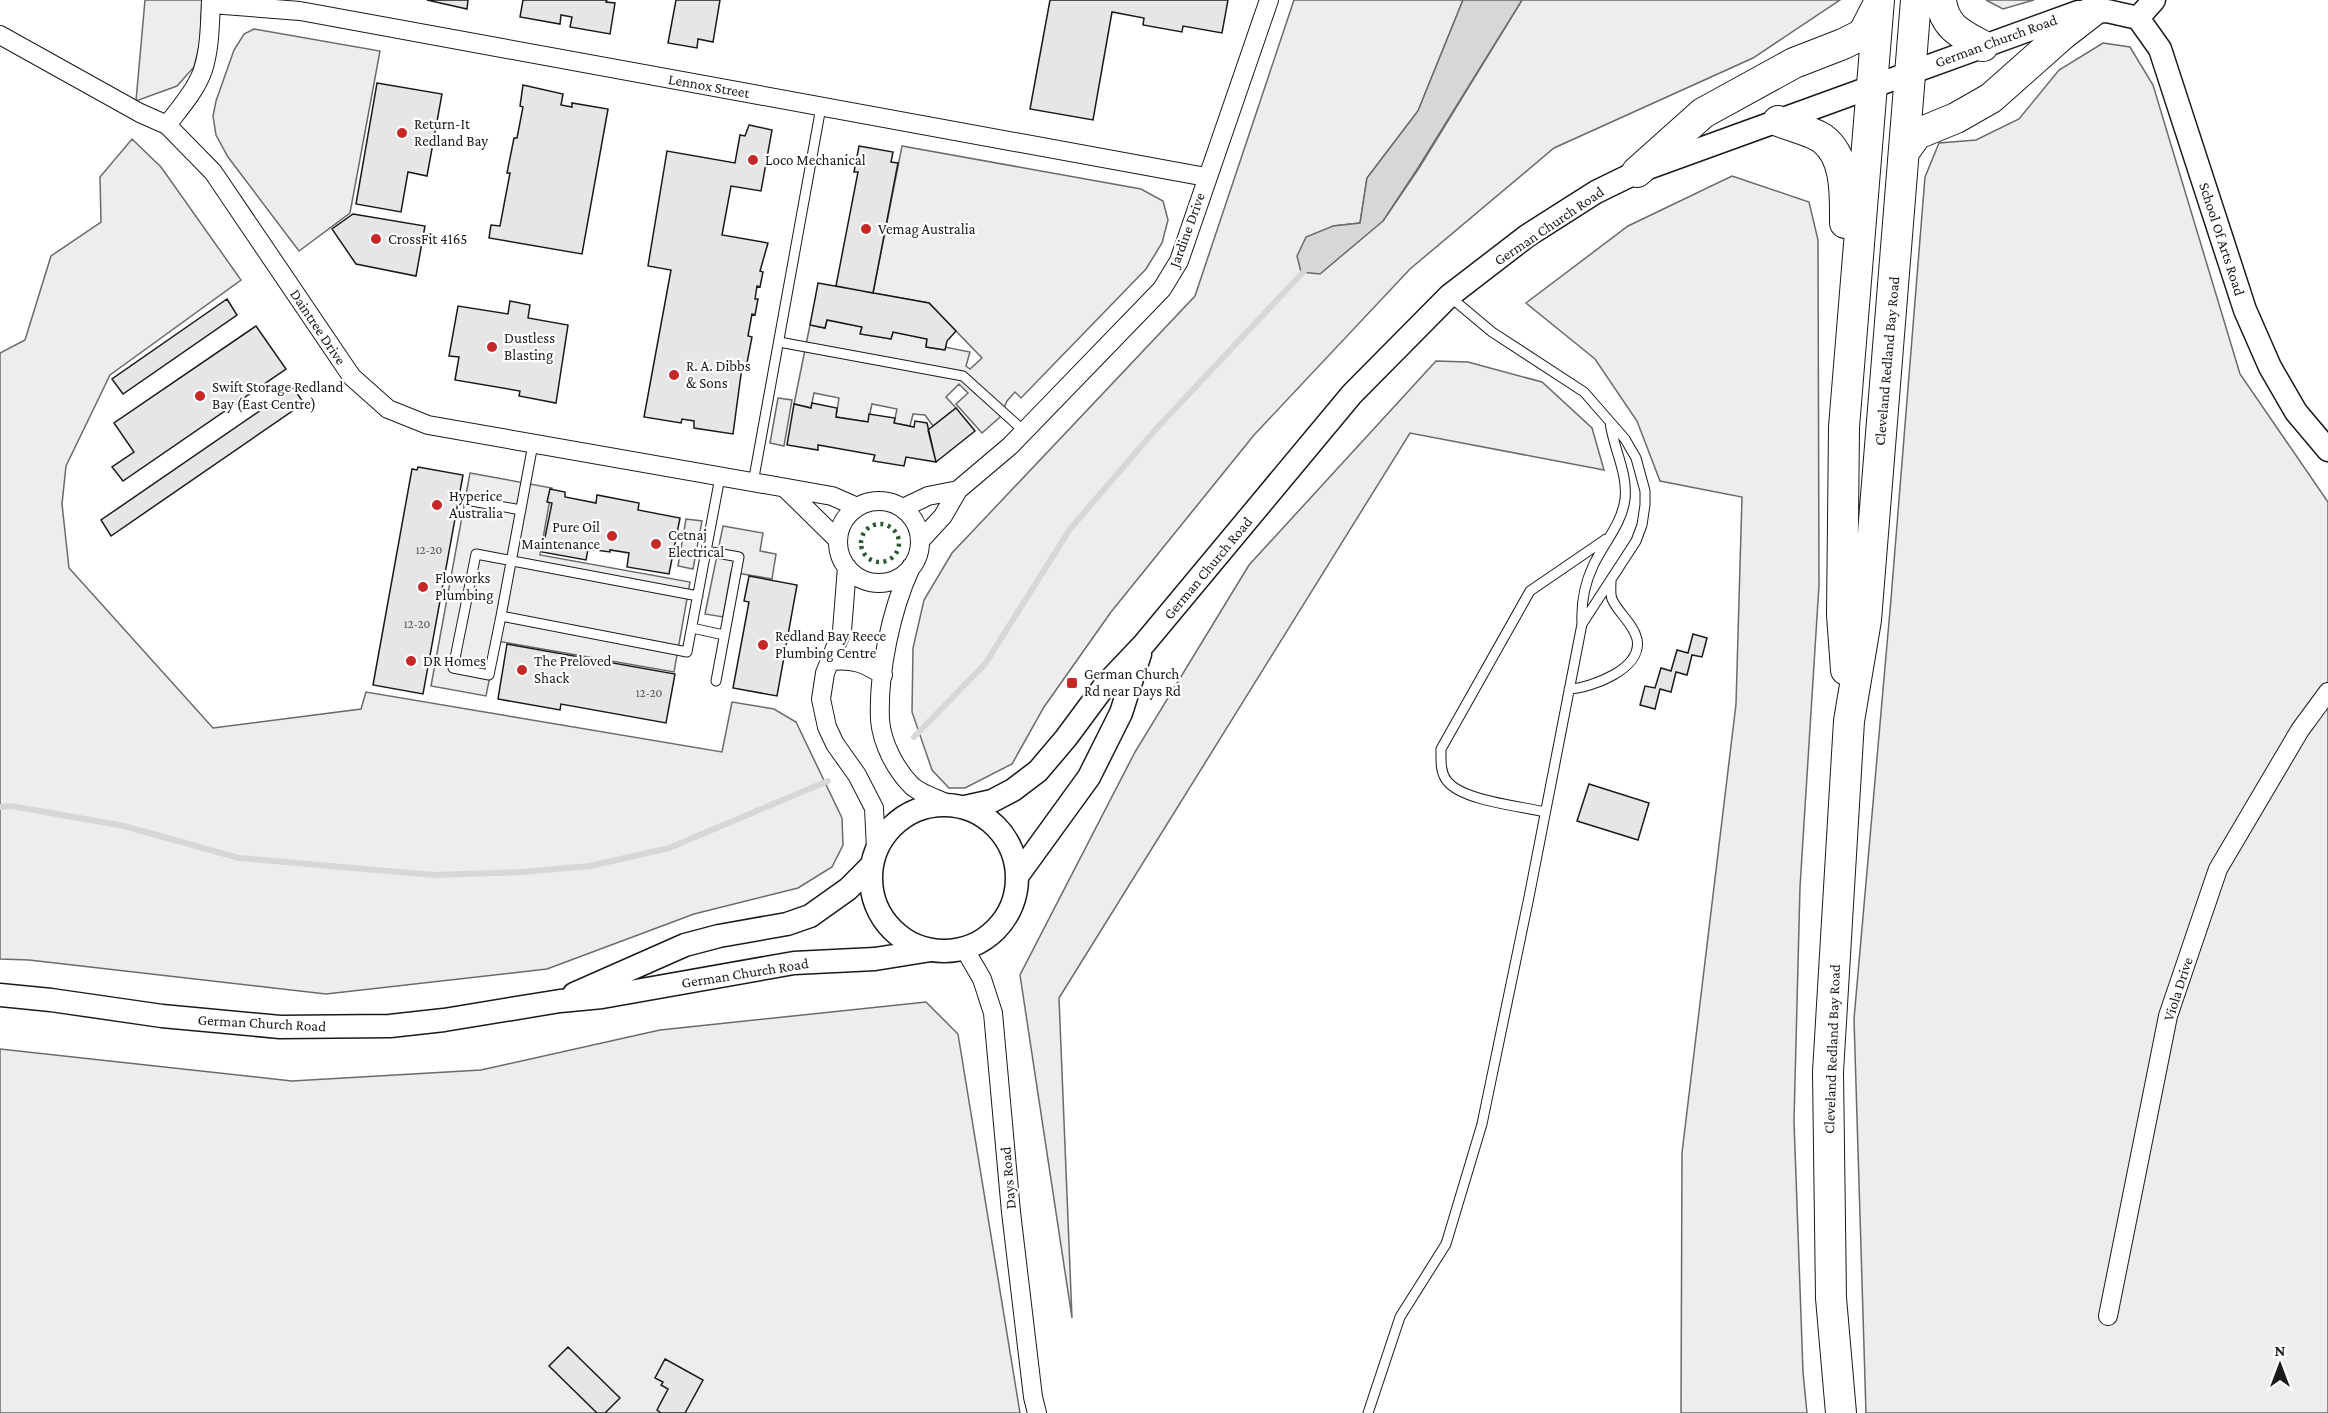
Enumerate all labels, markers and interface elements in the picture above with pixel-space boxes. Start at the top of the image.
street label: German Church Road [1933,11,2059,71]
street label: Lennox Street [667,71,752,101]
place label: Return-It Redland Bay [414,116,488,150]
marker: Return-It Redland Bay [395,126,409,140]
place label: Loco Mechanical [765,152,866,168]
marker: Loco Mechanical [746,153,760,167]
street label: School Of Arts Road [2196,180,2248,298]
street label: German Church Road [1491,183,1607,269]
street label: Jardine Drive [1165,190,1209,272]
place label: Vemag Australia [878,221,976,238]
marker: Vemag Australia [859,222,873,236]
place label: CrossFit 4165 [388,231,467,247]
marker: CrossFit 4165 [369,232,383,246]
street label: Cleveland Redland Bay Road [1872,276,1903,446]
street label: Daintree Drive [287,286,349,368]
place label: Dustless Blasting [504,330,555,364]
marker: Dustless Blasting [485,340,499,354]
place label: R. A. Dibbs & Sons [686,358,751,391]
marker: R. A. Dibbs & Sons [667,368,681,382]
place label: Swift Storage Redland Bay (East Centre) [212,379,343,413]
marker: Swift Storage Redland Bay (East Centre) [193,389,207,403]
place label: Hyperice Australia [449,488,503,521]
marker: Hyperice Australia [430,498,444,512]
street label: German Church Road [1161,514,1256,622]
place label: Pure Oil Maintenance [521,519,600,552]
place label: Cetnaj Electrical [668,527,724,560]
marker: Pure Oil Maintenance [605,529,619,543]
marker: Cetnaj Electrical [649,537,663,551]
house number: 12-20 [416,543,442,557]
place label: Floworks Plumbing [435,570,493,604]
marker: Floworks Plumbing [416,580,430,594]
house number: 12-20 [404,617,430,631]
place label: Redland Bay Reece Plumbing Centre [775,628,887,662]
marker: Redland Bay Reece Plumbing Centre [756,638,770,652]
place label: DR Homes [423,653,486,669]
place label: The Preloved Shack [534,653,611,686]
marker: DR Homes [404,654,418,668]
marker: The Preloved Shack [515,663,529,677]
place label: German Church Rd near Days Rd [1084,666,1181,700]
marker: German Church Rd near Days Rd [1065,676,1079,690]
house number: 12-20 [636,686,662,700]
street label: German Church Road [680,955,810,991]
street label: Viola Drive [2160,955,2196,1023]
street label: Cleveland Redland Bay Road [1821,964,1844,1134]
street label: German Church Road [197,1012,327,1034]
street label: Days Road [997,1146,1020,1210]
north arrow [2250,1335,2310,1395]
text: N [2275,1342,2286,1359]

